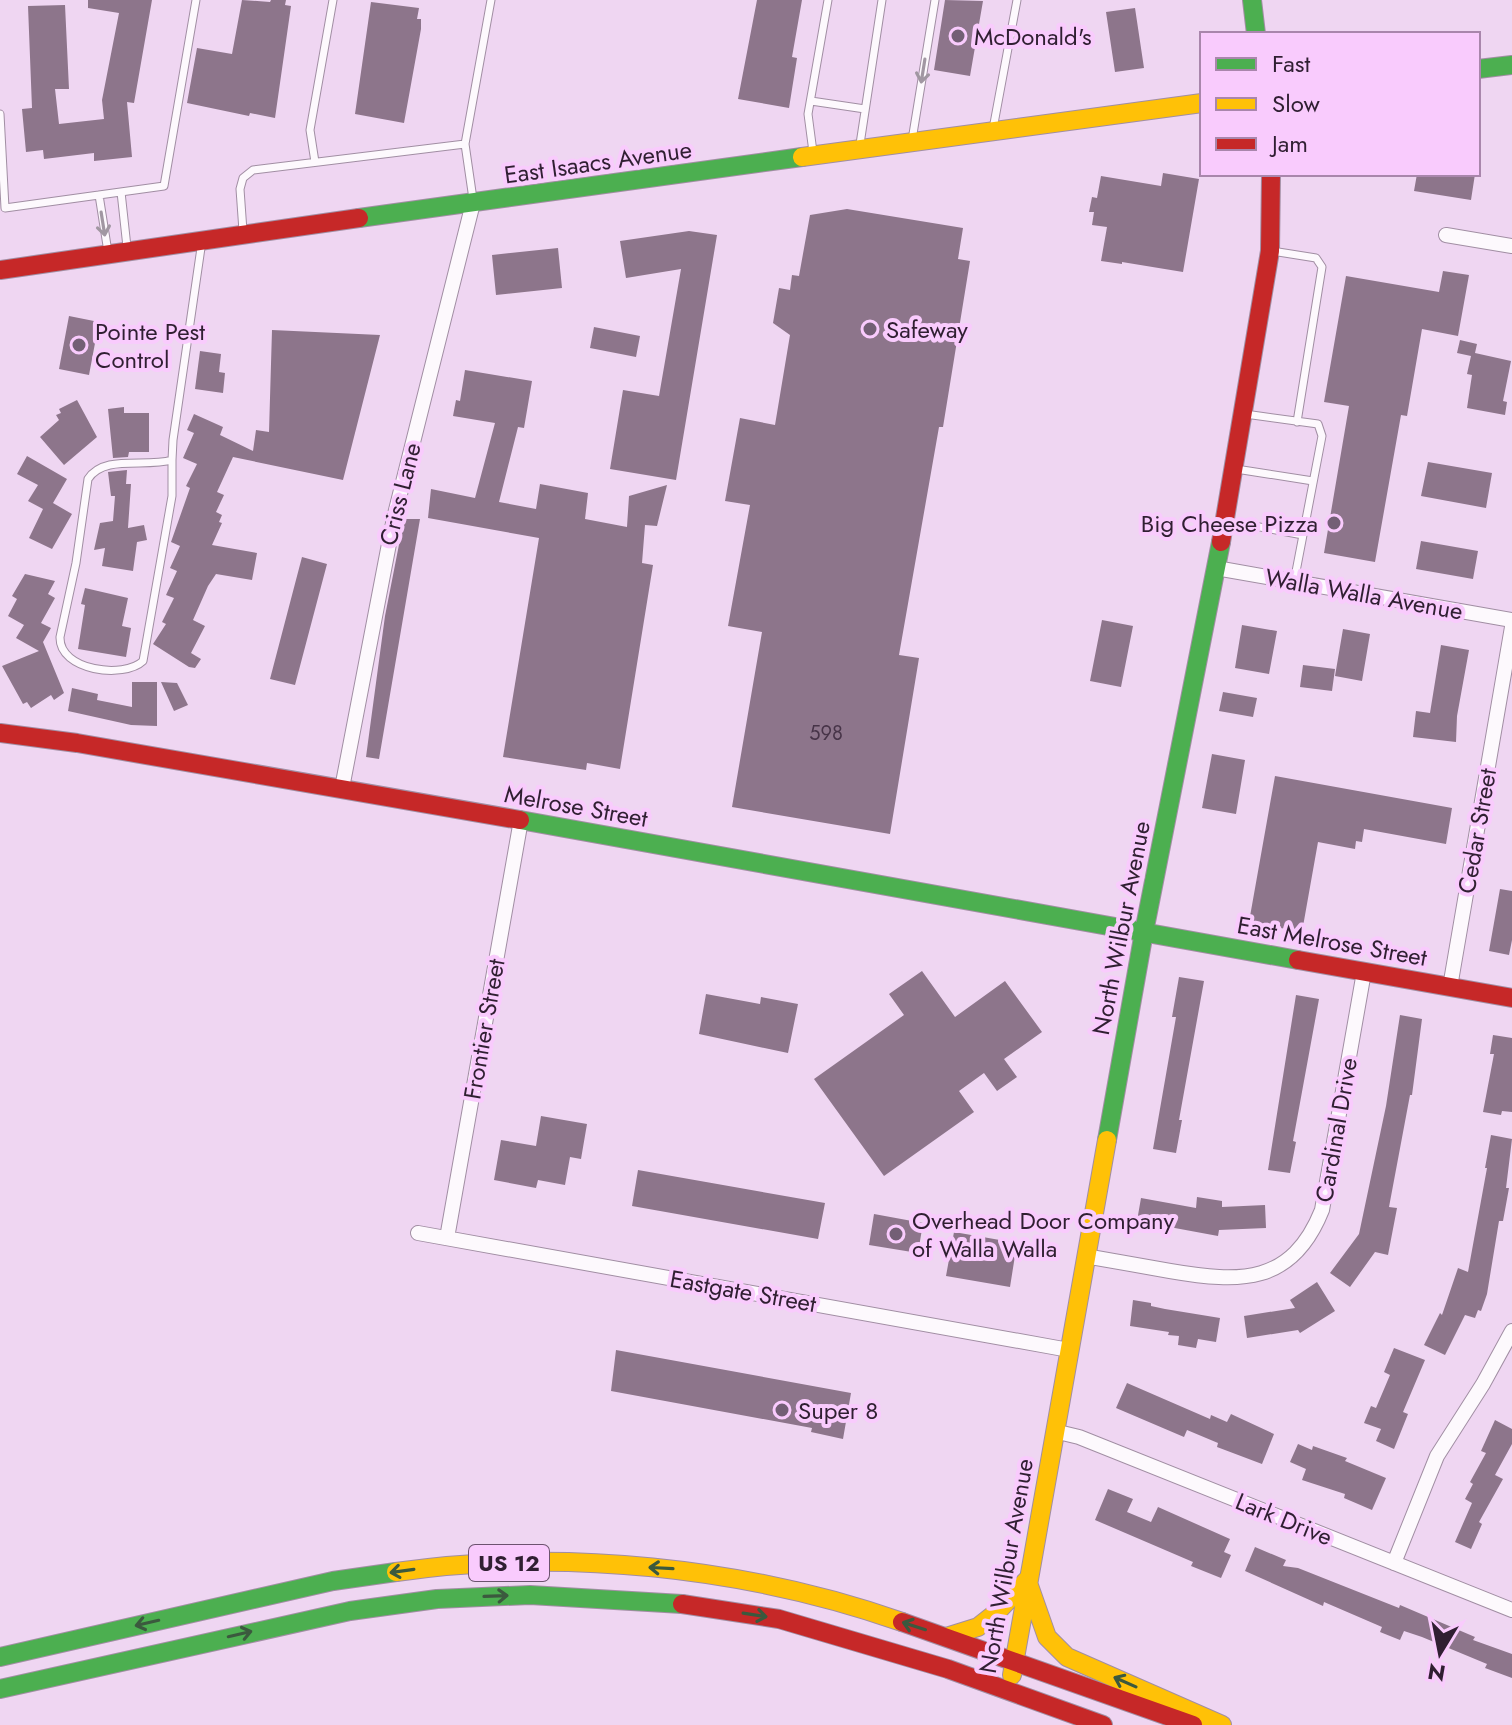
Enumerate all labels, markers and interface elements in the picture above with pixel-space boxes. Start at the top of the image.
place label: McDonald's [974,19,1092,54]
marker: McDonald's [949,27,967,45]
legend [1200,32,1480,176]
text: Fast [1272,46,1310,81]
one-way arrow [915,58,930,84]
text: Slow [1272,86,1320,121]
text: Jam [1269,126,1308,161]
street label: East Isaacs Avenue [502,132,694,192]
one-way arrow [97,210,112,236]
place label: Safeway [886,312,968,347]
place label: Pointe Pest Control [95,314,205,377]
marker: Safeway [861,320,879,338]
marker: Pointe Pest Control [70,336,88,354]
street label: Criss Lane [370,439,430,549]
place label: Big Cheese Pizza [1141,506,1318,541]
marker: Big Cheese Pizza [1325,514,1343,532]
street label: Walla Walla Avenue [1262,559,1466,629]
house number: 598 [809,719,843,748]
street label: Cedar Street [1449,765,1505,896]
street label: Melrose Street [502,776,651,836]
street label: North Wilbur Avenue [1083,818,1159,1038]
street label: East Melrose Street [1234,907,1430,975]
street label: Frontier Street [454,956,514,1102]
street label: Cardinal Drive [1306,1055,1366,1205]
place label: Overhead Door Company of Walla Walla [912,1203,1174,1266]
marker: Overhead Door Company of Walla Walla [887,1225,905,1243]
street label: Eastgate Street [667,1261,819,1321]
place label: Super 8 [798,1393,878,1428]
marker: Super 8 [773,1401,791,1419]
street label: North Wilbur Avenue [970,1456,1042,1676]
street label: Lark Drive [1230,1484,1338,1554]
road number: US 12 [469,1545,549,1581]
one-way arrow [648,1560,675,1575]
one-way arrow [390,1564,415,1579]
one-way arrow [482,1589,509,1604]
one-way arrow [742,1608,767,1623]
north arrow [1400,1613,1480,1693]
one-way arrow [135,1616,161,1631]
one-way arrow [902,1618,927,1632]
one-way arrow [227,1626,252,1641]
text: N [1425,1655,1448,1690]
one-way arrow [1113,1674,1137,1689]

